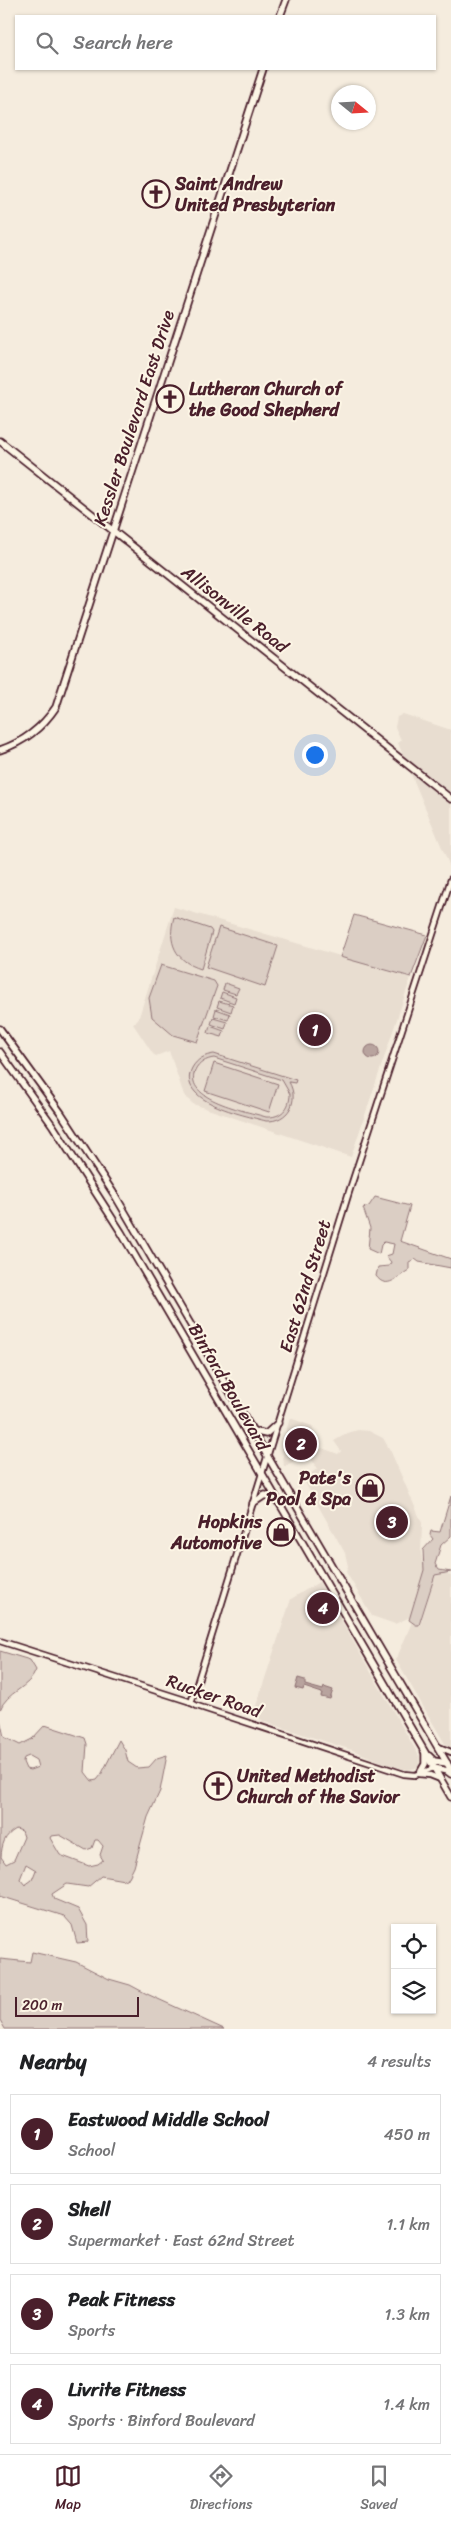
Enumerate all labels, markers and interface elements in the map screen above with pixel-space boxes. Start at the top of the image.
search box [15,15,436,70]
text: Search here [73,26,173,59]
icon: search [33,29,61,57]
north arrow [331,85,376,130]
place label: Saint Andrew United Presbyterian [174,168,336,221]
church icon: Saint Andrew United Presbyterian [141,179,171,209]
street label: Kessler Boulevard East Drive [84,305,184,530]
place label: Lutheran Church of the Good Shepherd [189,373,344,426]
church icon: Lutheran Church of the Good Shepherd [155,384,185,414]
street label: Allisonville Road [173,556,297,662]
your location [302,742,328,768]
pin: 1 [299,1011,331,1049]
street label: East 62nd Street [270,1216,340,1356]
street label: Binford Boulevard [179,1317,279,1458]
pin: 2 [285,1425,317,1463]
place label: Pate's Pool & Spa [266,1462,352,1515]
shop icon: Pate's Pool & Spa [355,1473,385,1503]
pin: 3 [376,1503,408,1541]
place label: Hopkins Automotive [170,1506,263,1559]
shop icon: Hopkins Automotive [266,1517,296,1547]
pin: 4 [307,1589,339,1627]
street label: Rucker Road [162,1665,267,1728]
place label: United Methodist Church of the Savior [236,1760,401,1813]
church icon: United Methodist Church of the Savior [203,1771,233,1801]
map controls [391,1924,436,2014]
button: locate [391,1924,436,1969]
button: layers [391,1969,436,2014]
text: 200 m [22,1993,62,2018]
scale bar [15,1994,139,2017]
text: Nearby [20,2043,86,2081]
text: 4 results [367,2047,431,2076]
text: Eastwood Middle School [68,2103,269,2136]
text: 1 [34,2120,40,2149]
text: 450 m [384,2120,430,2149]
text: School [68,2136,115,2165]
text: Shell [68,2193,110,2226]
text: 2 [32,2210,42,2239]
text: 1.1 km [386,2210,430,2239]
text: Supermarket · East 62nd Street [68,2226,295,2255]
text: Peak Fitness [68,2283,175,2316]
text: 3 [33,2300,41,2329]
text: 1.3 km [385,2300,430,2329]
text: Sports [68,2316,115,2345]
text: Livrite Fitness [68,2373,186,2406]
text: 4 [32,2390,42,2419]
text: 1.4 km [383,2390,430,2419]
text: Sports · Binford Boulevard [68,2406,255,2435]
tab: Map [54,2462,82,2517]
tab: Directions [190,2462,252,2517]
tab: Saved [360,2462,397,2517]

